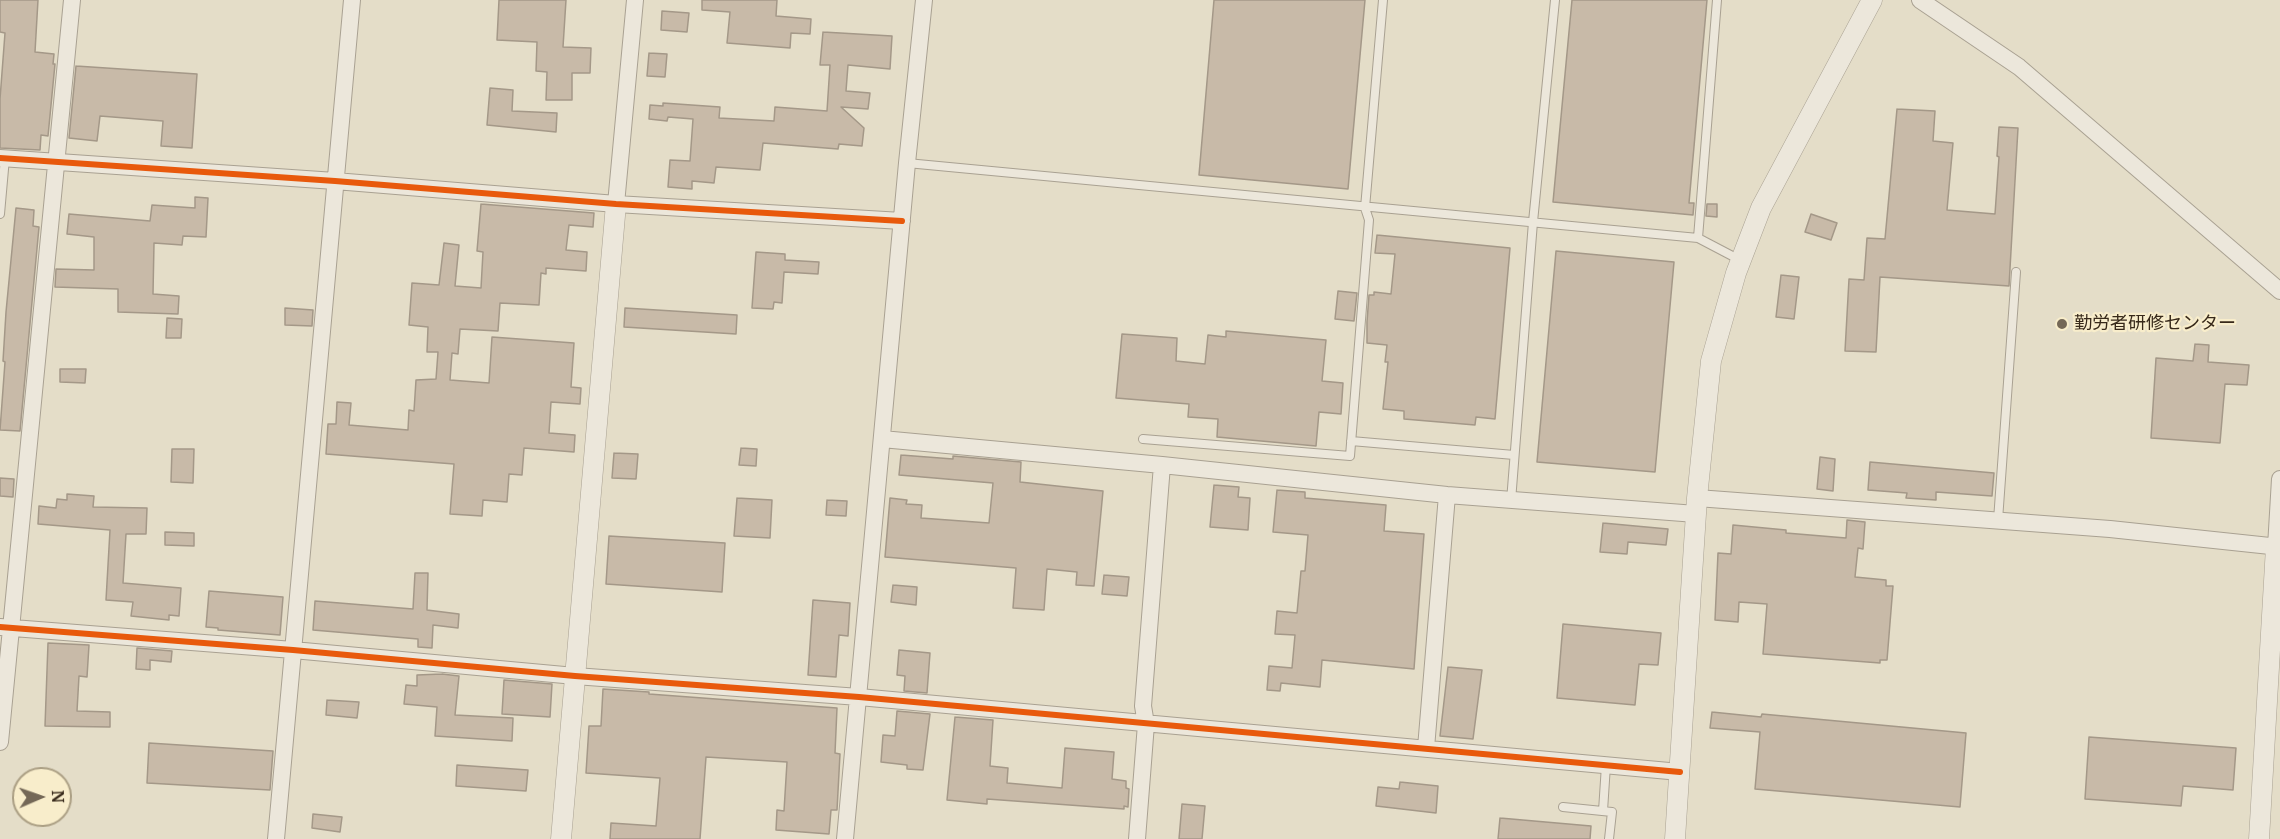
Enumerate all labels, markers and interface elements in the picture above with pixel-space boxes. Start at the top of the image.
place label: 勤労者研修センター [2074,313,2236,335]
marker: 勤労者研修センター [2055,317,2069,331]
north arrow [12,767,72,827]
text: N [48,790,68,803]

